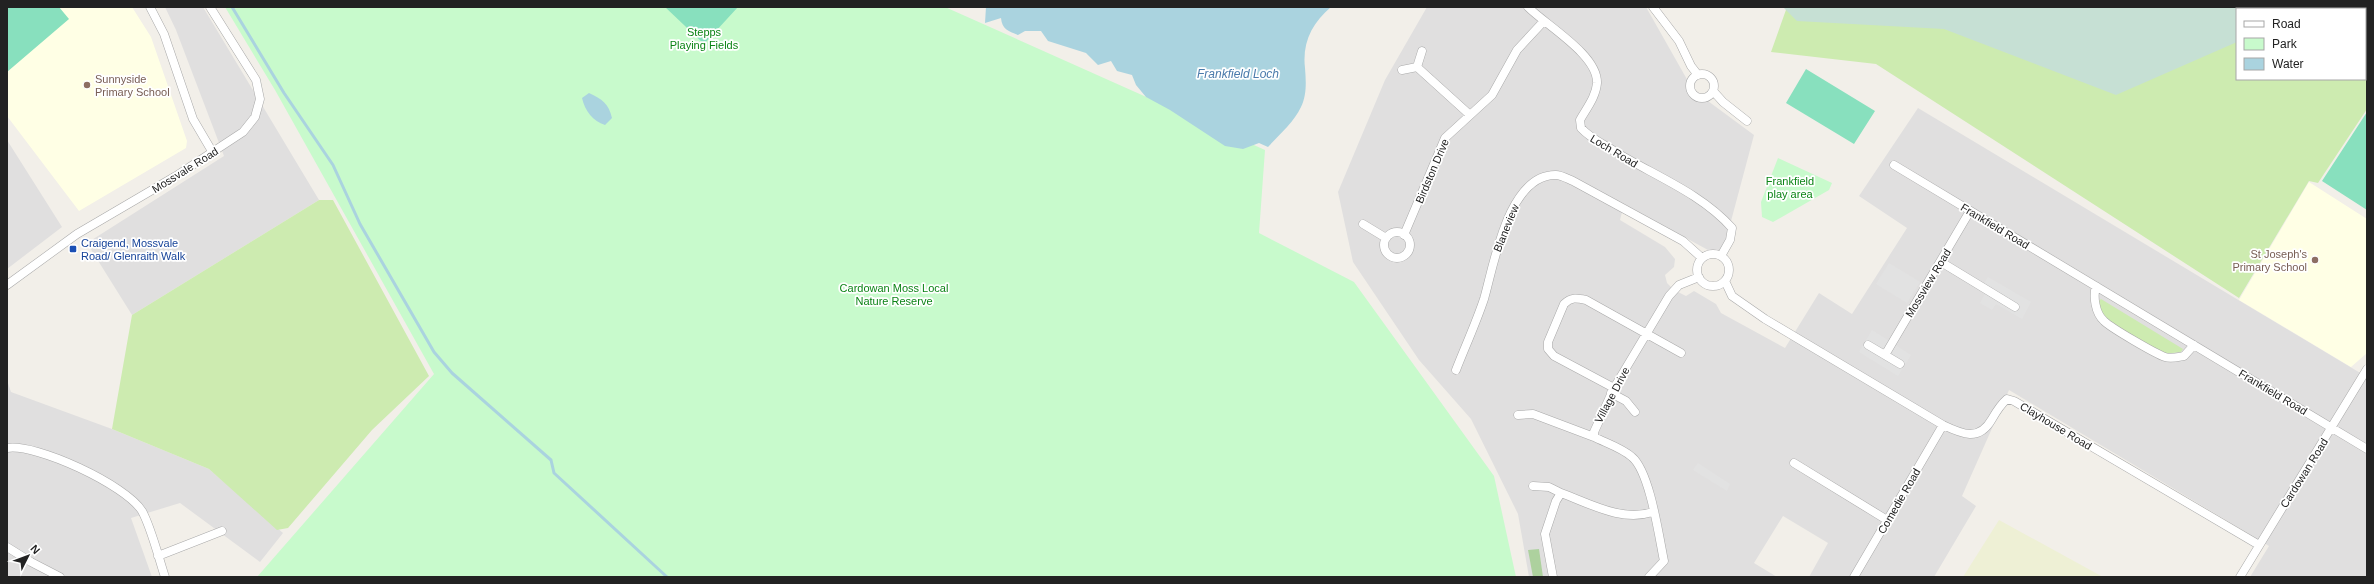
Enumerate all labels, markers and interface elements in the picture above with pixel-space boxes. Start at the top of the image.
legend [2236,8,2366,80]
text: Road [2272,17,2301,31]
park label: Stepps Playing Fields [670,26,739,51]
text: Park [2272,37,2298,51]
text: Water [2272,57,2304,71]
water label: Frankfield Loch [1197,67,1279,81]
place label: Sunnyside Primary School [95,73,170,98]
marker: Sunnyside Primary School [82,80,92,90]
street label: Loch Road [1588,132,1640,170]
street label: Birdston Drive [1413,137,1451,205]
street label: Mossvale Road [150,145,220,195]
park label: Frankfield play area [1766,175,1814,200]
street label: Frankfield Road [1959,201,2031,251]
street label: Blaneview [1491,202,1521,253]
place label: Craigend, Mossvale Road/ Glenraith Walk [81,237,186,262]
marker: Craigend, Mossvale Road/ Glenraith Walk [68,244,78,254]
street label: Mossview Road [1903,247,1953,319]
place label: St Joseph's Primary School [2232,248,2307,273]
marker: St Joseph's Primary School [2310,255,2320,265]
park label: Cardowan Moss Local Nature Reserve [840,282,948,307]
street label: Village Drive [1592,365,1632,425]
street label: Frankfield Road [2237,367,2309,417]
street label: Clayhouse Road [2018,400,2094,452]
street label: Cardowan Road [2278,436,2330,510]
street label: Comedie Road [1875,466,1923,536]
north arrow [8,536,48,576]
text: N [28,542,43,556]

